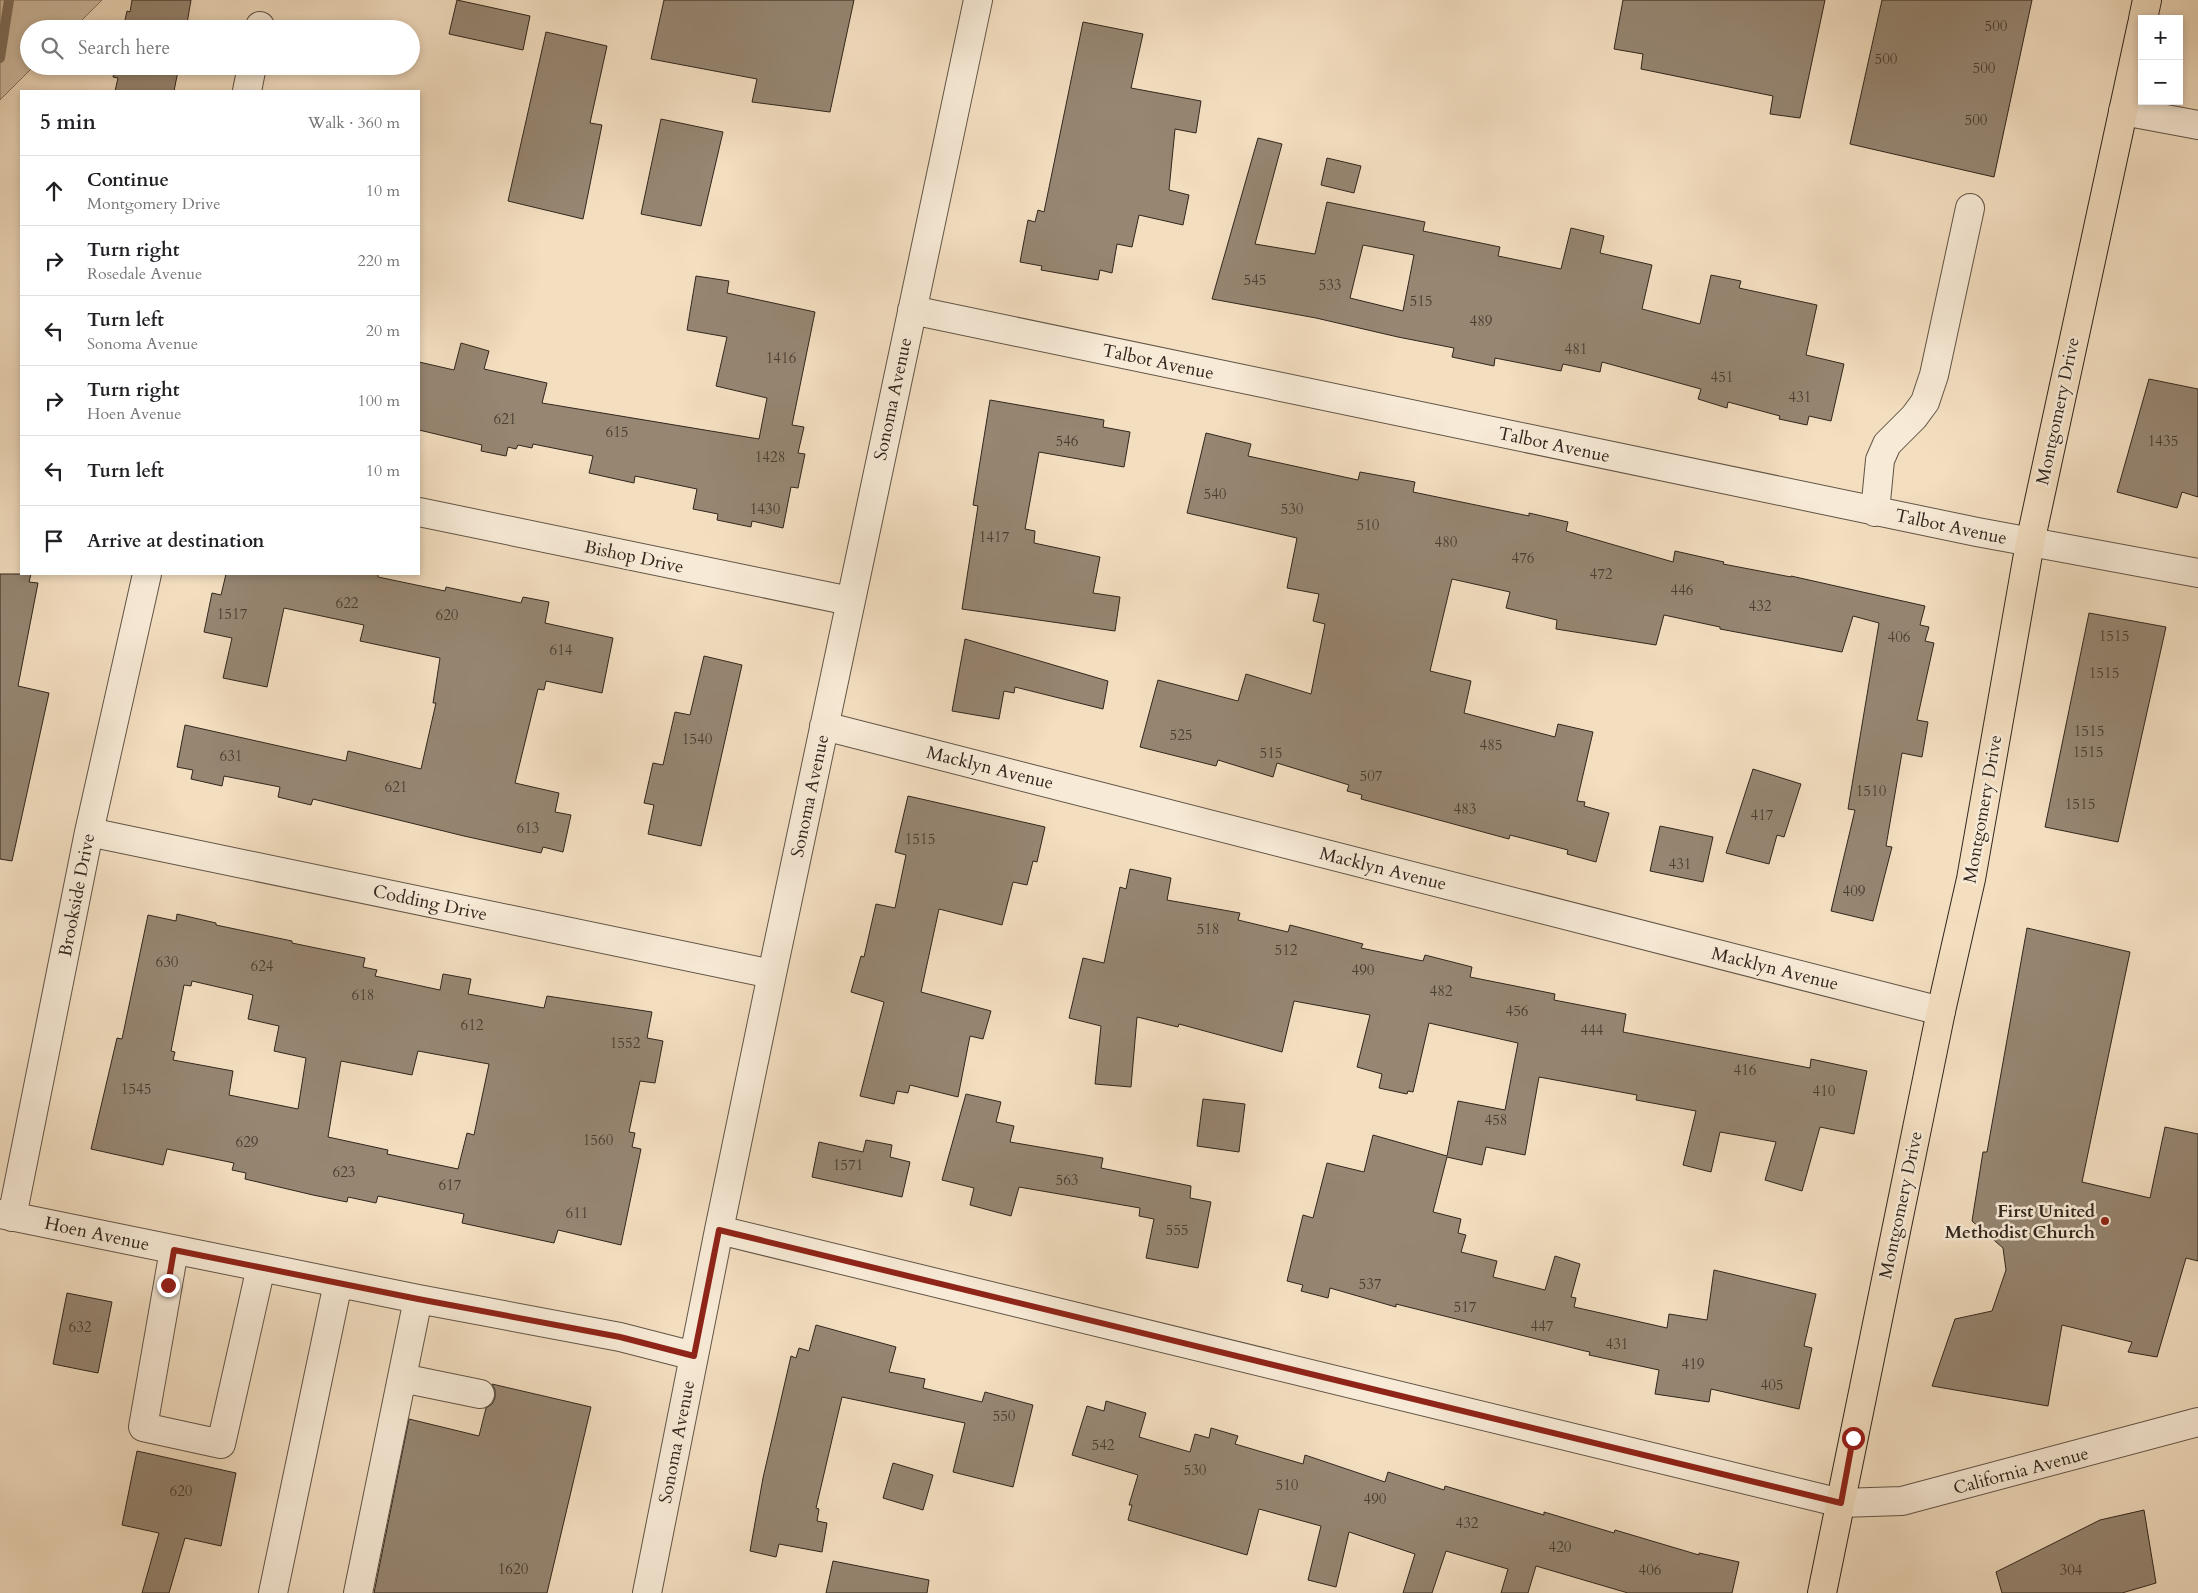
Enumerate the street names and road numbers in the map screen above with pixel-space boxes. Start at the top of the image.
street label: Sonoma Avenue [868,335,918,463]
street label: Montgomery Drive [2030,335,2086,487]
street label: Talbot Avenue [1100,338,1216,386]
street label: Talbot Avenue [1496,421,1612,469]
street label: Talbot Avenue [1893,503,2009,551]
street label: Bishop Drive [582,534,686,580]
street label: Sonoma Avenue [785,732,835,860]
street label: Montgomery Drive [1958,733,2008,885]
street label: Macklyn Avenue [924,740,1056,796]
street label: Brookside Drive [53,831,101,959]
street label: Macklyn Avenue [1317,841,1449,897]
street label: Codding Drive [370,879,490,927]
street label: Macklyn Avenue [1709,941,1841,997]
street label: Montgomery Drive [1873,1129,1929,1281]
street label: Hoen Avenue [42,1211,152,1257]
street label: Sonoma Avenue [653,1378,701,1506]
street label: California Avenue [1951,1441,2091,1501]

